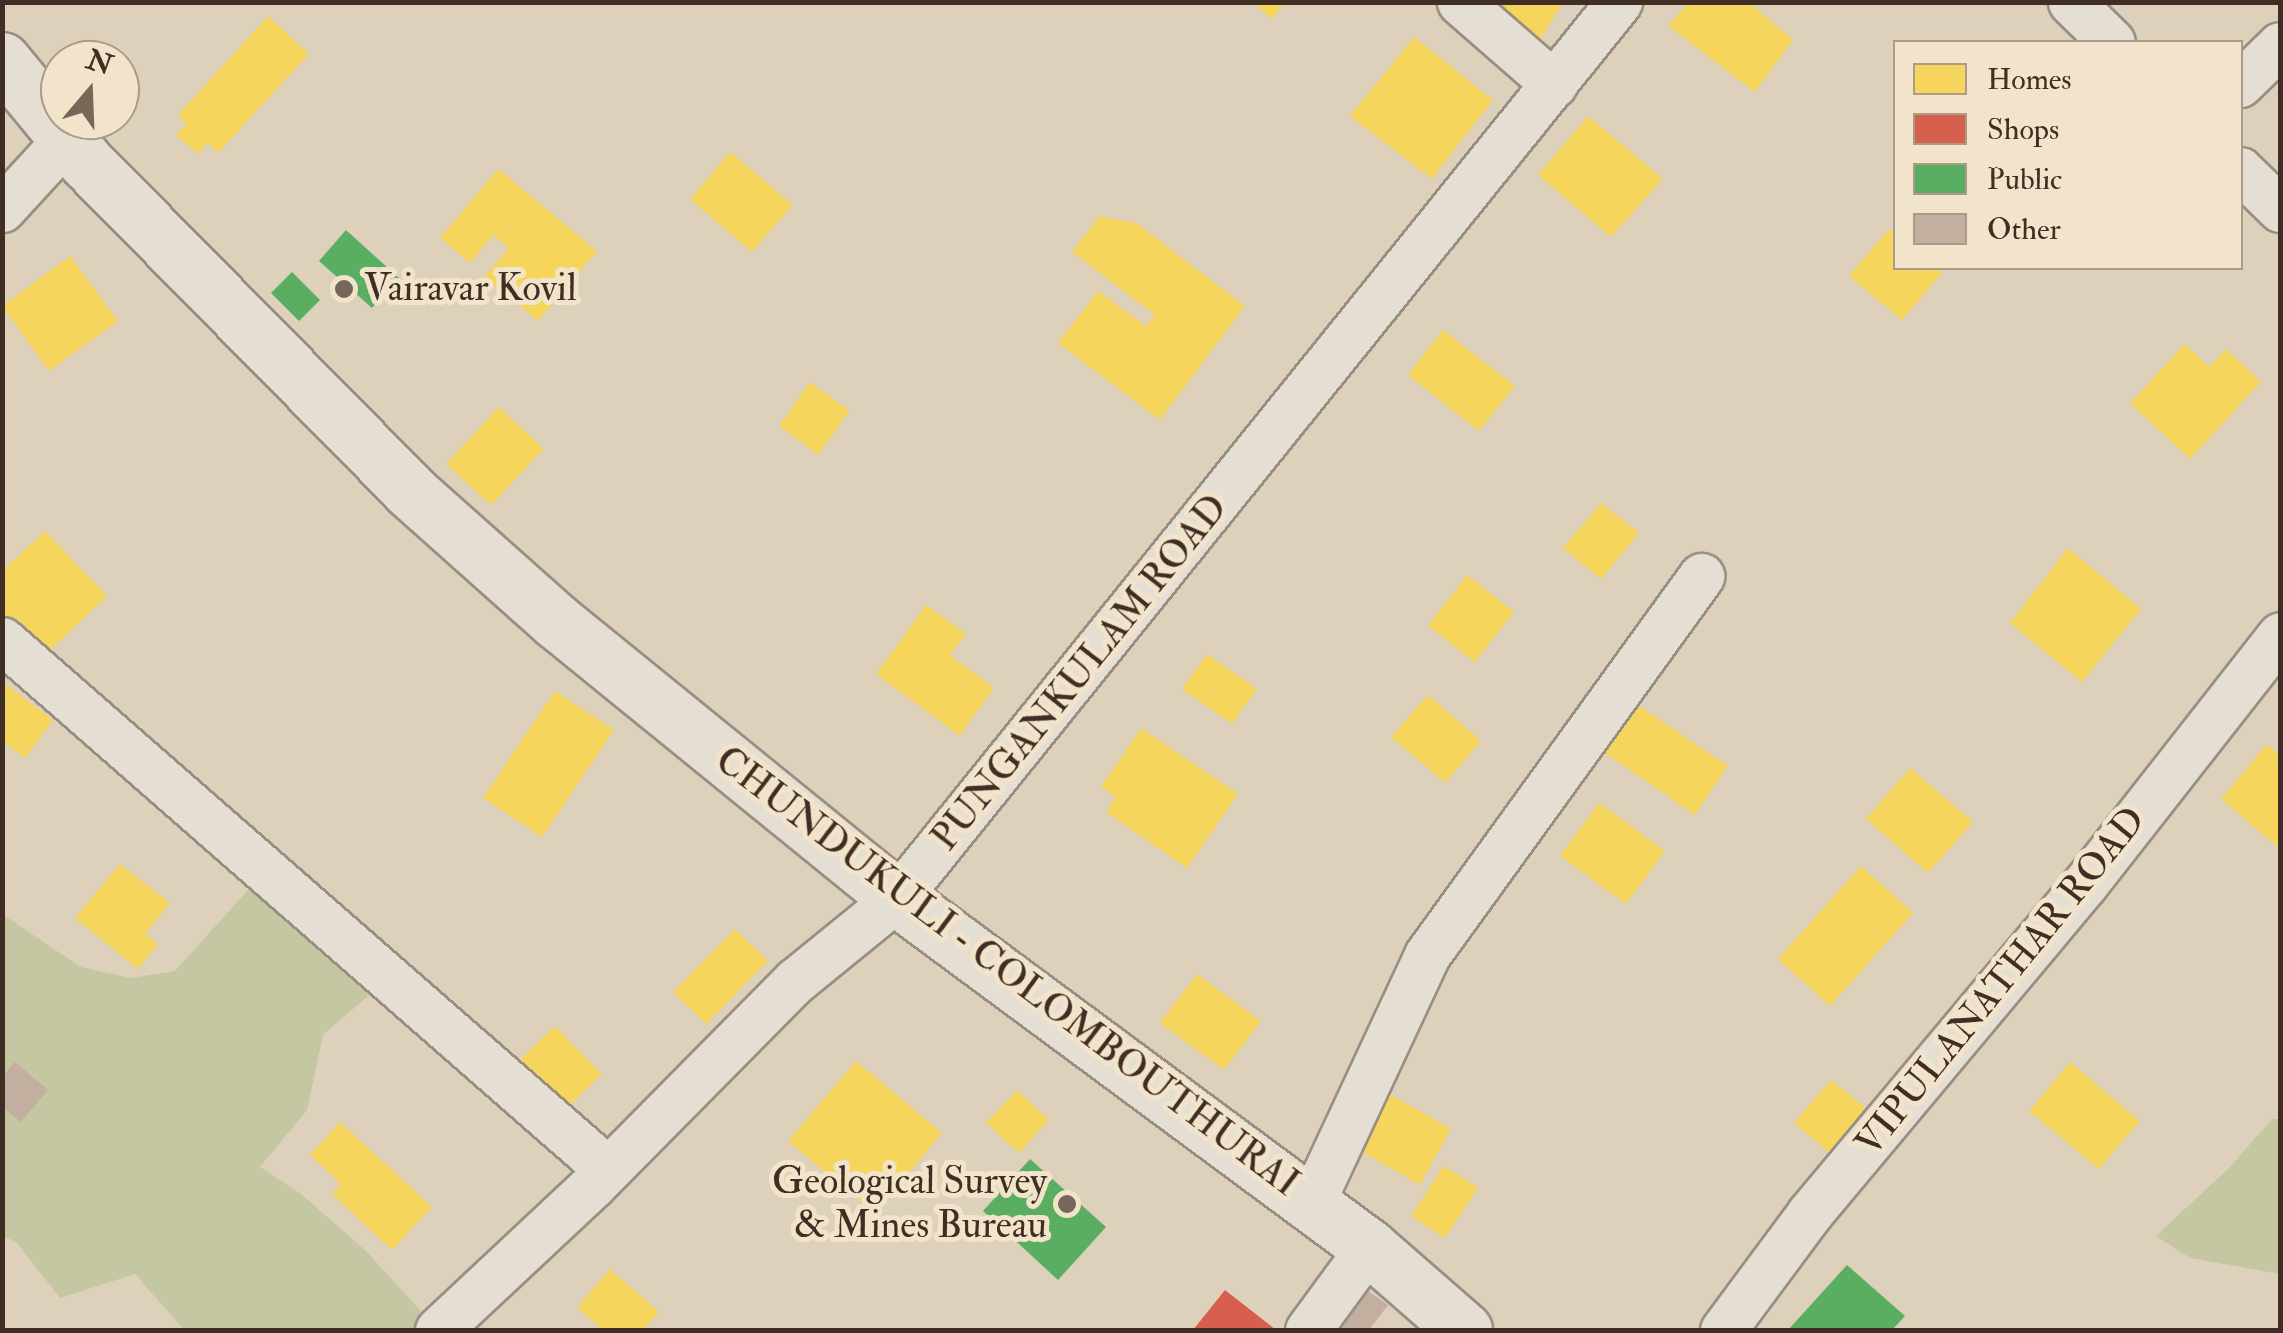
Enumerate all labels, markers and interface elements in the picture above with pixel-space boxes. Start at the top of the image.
north arrow [40,40,140,140]
legend [1893,40,2243,270]
text: N [82,42,117,84]
text: Homes [1987,61,2072,98]
text: Shops [1987,111,2059,148]
text: Public [1987,161,2062,198]
text: Other [1987,211,2061,248]
place label: Vairavar Kovil [364,266,577,312]
marker: Vairavar Kovil [333,278,355,300]
street label: PUNGANKULAM ROAD [922,486,1238,860]
street label: CHUNDUKULI - COLOMBOUTHURAI [706,738,1308,1206]
street label: VIPULANATHAR ROAD [1846,798,2156,1166]
place label: Geological Survey & Mines Bureau [772,1159,1047,1248]
marker: Geological Survey & Mines Bureau [1056,1193,1078,1215]

